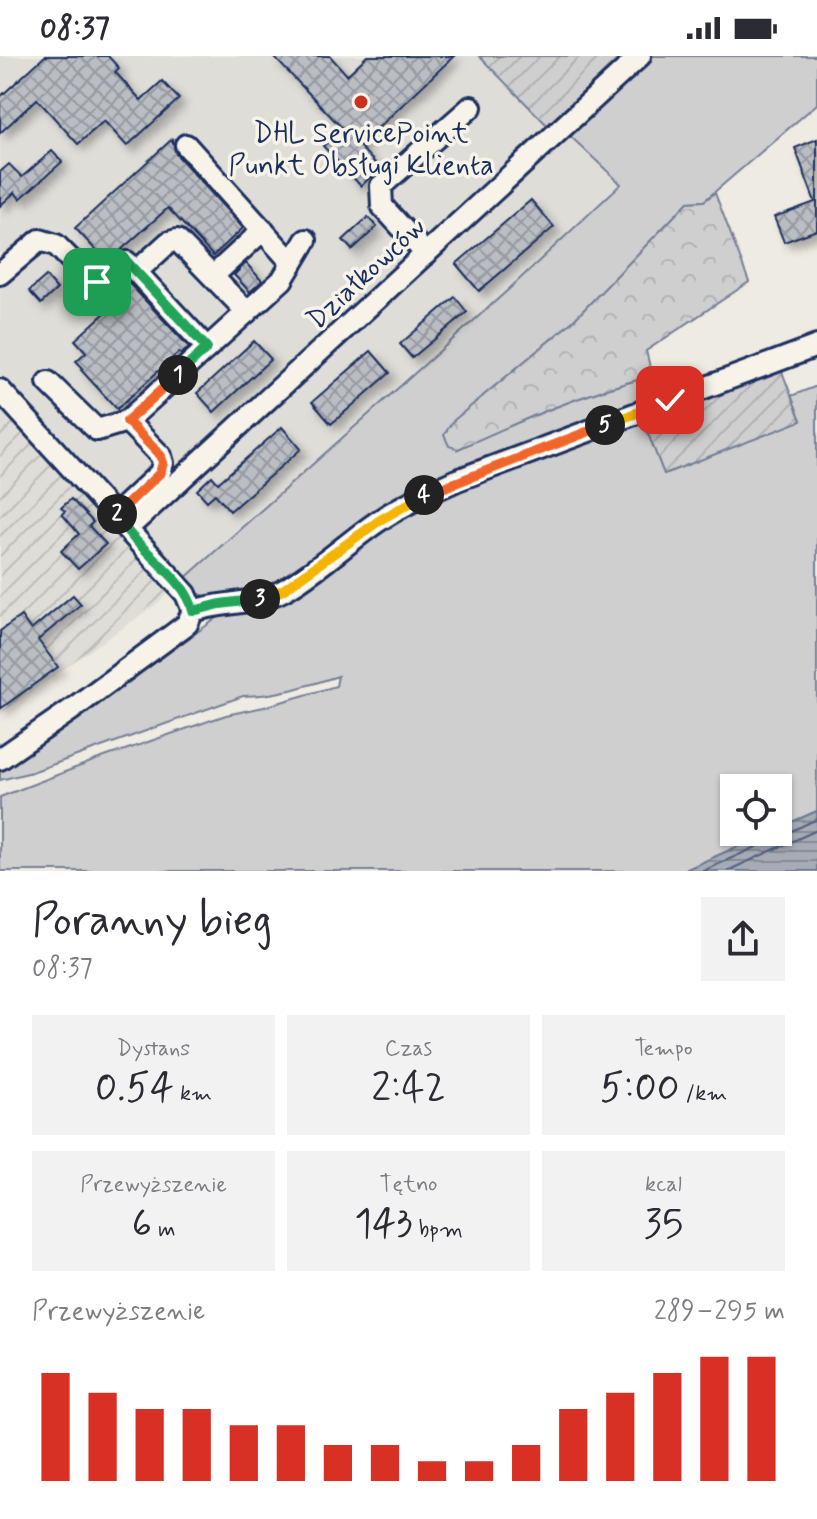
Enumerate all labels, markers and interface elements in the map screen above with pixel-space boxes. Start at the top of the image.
text: 08:37 [40,9,110,48]
marker: DHL ServicePoint Punkt Obsługi Klienta [352,93,370,111]
place label: DHL ServicePoint Punkt Obsługi Klienta [228,116,494,185]
street label: Działkowców [299,209,434,338]
pin [63,248,131,316]
icon: arrive [75,260,119,304]
pin: 1 [158,355,198,395]
text: 1 [173,361,183,389]
pin [636,366,704,434]
icon: check [648,378,692,422]
pin: 5 [585,405,625,445]
text: 5 [598,411,612,439]
pin: 4 [404,475,444,515]
text: 4 [418,481,430,509]
pin: 2 [97,494,137,534]
text: 2 [112,500,122,528]
pin: 3 [240,579,280,619]
text: 3 [255,585,265,613]
map controls [720,774,792,846]
button: locate [720,774,792,846]
text: Poranny bieg [32,893,272,951]
button: share [701,897,785,981]
text: 08:37 [32,952,93,986]
text: Dystans [117,1035,190,1063]
text: Czas [385,1035,432,1063]
text: Tempo [634,1035,693,1063]
text: 0.54 [95,1063,174,1115]
text: 2:42 [371,1063,446,1115]
text: 5:00 [600,1063,680,1115]
text: km [174,1080,212,1108]
text: /km [680,1080,727,1108]
text: Przewyższenie [80,1171,227,1199]
text: Tętno [380,1171,437,1199]
text: kcal [645,1171,682,1199]
text: 6 [132,1199,152,1251]
text: 143 [354,1199,413,1251]
text: 35 [644,1199,683,1251]
text: m [152,1216,175,1244]
text: bpm [413,1216,463,1244]
text: Przewyższenie [32,1295,205,1329]
text: 289–295 m [654,1295,785,1329]

